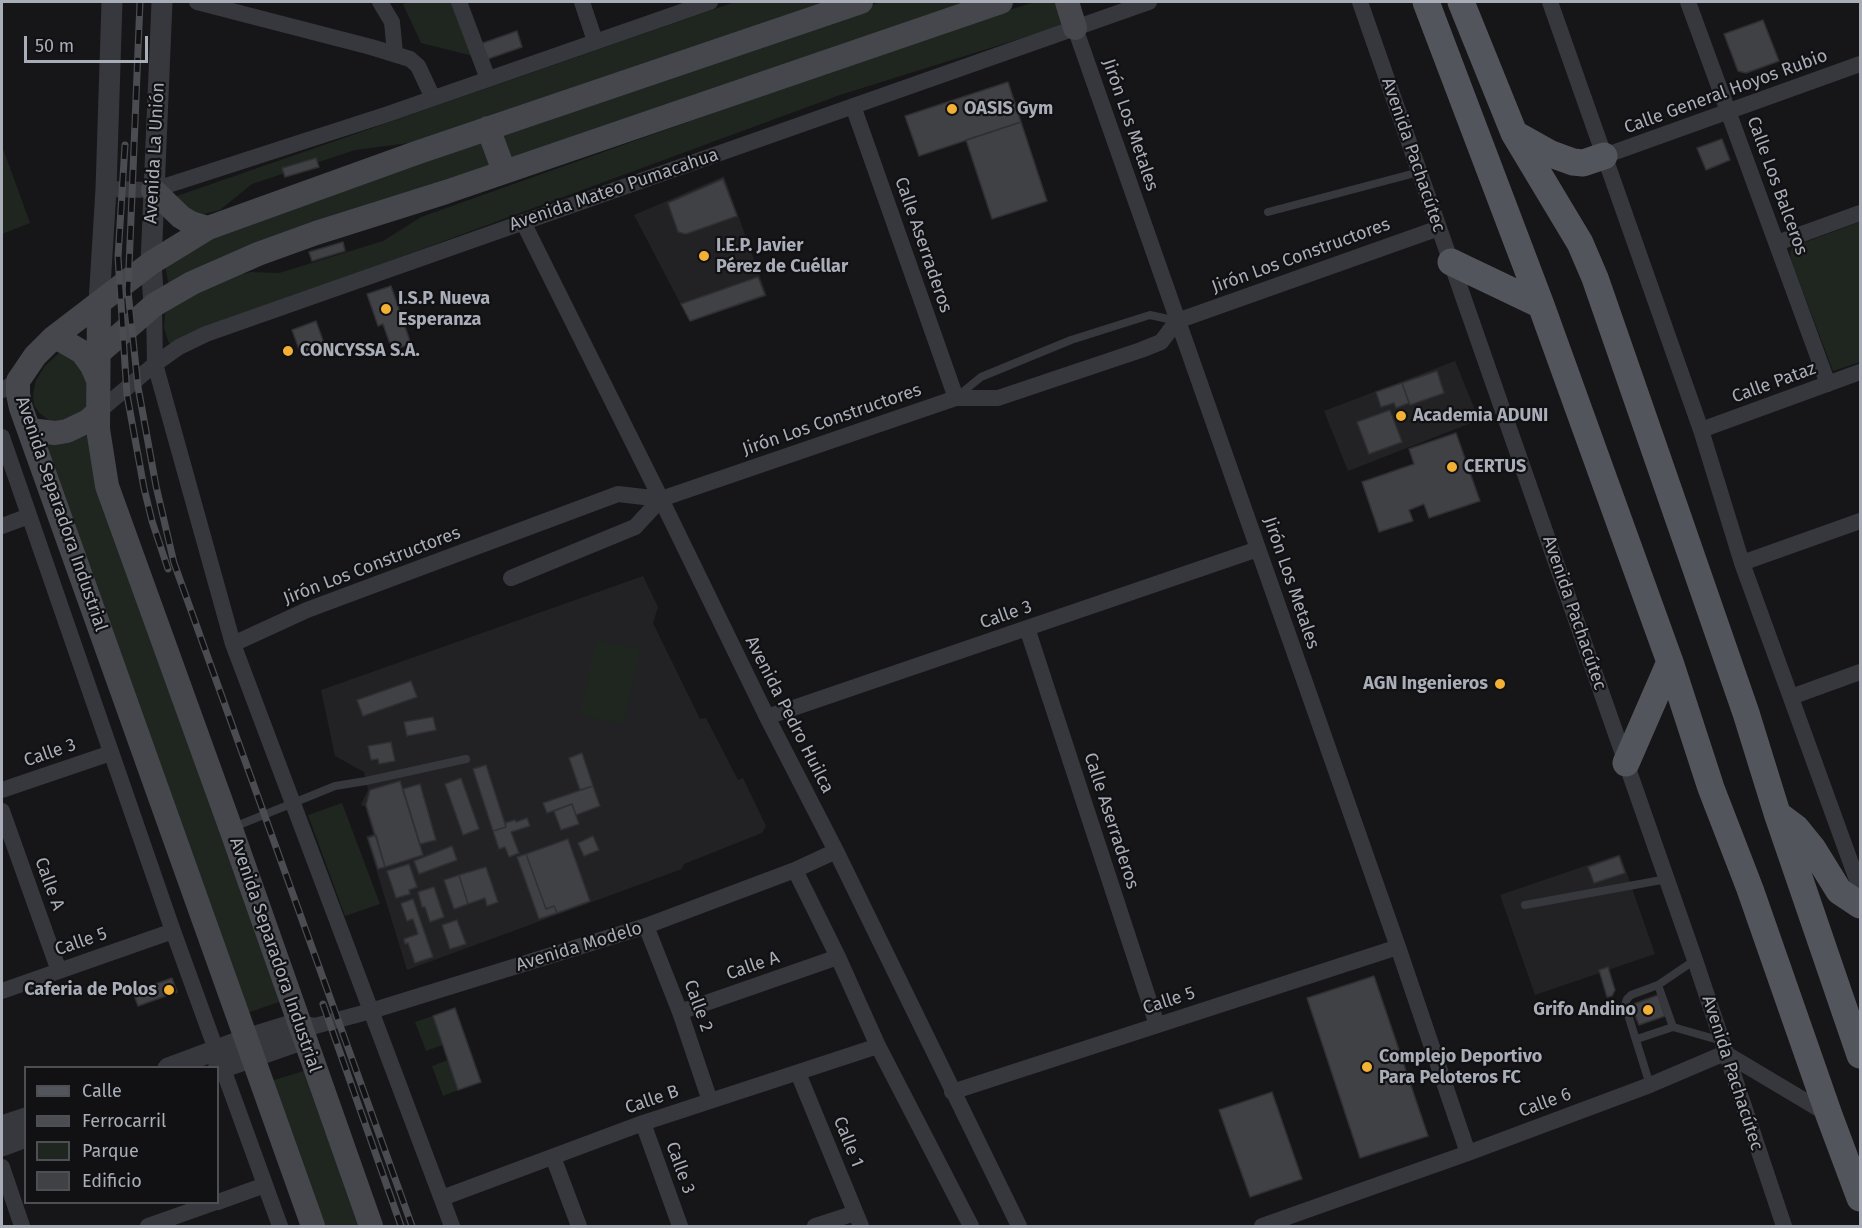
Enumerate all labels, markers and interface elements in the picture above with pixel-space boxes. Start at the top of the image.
scale bar [27,24,152,62]
text: 50 m [35,35,74,57]
street label: Calle General Hoyos Rubio [1621,45,1831,139]
street label: Jirón Los Metales [1097,56,1163,194]
street label: Avenida Pachacútec [1376,75,1450,235]
street label: Avenida La Unión [141,82,169,224]
place label: OASIS Gym [964,98,1053,120]
marker: OASIS Gym [945,102,959,116]
street label: Calle Los Balceros [1742,114,1812,258]
street label: Avenida Mateo Pumacahua [507,144,721,236]
street label: Calle Aserraderos [890,174,956,316]
street label: Jirón Los Constructores [1209,214,1393,298]
place label: I.E.P. Javier Pérez de Cuéllar [716,235,848,278]
marker: I.E.P. Javier Pérez de Cuéllar [697,249,711,263]
place label: I.S.P. Nueva Esperanza [398,288,490,330]
marker: I.S.P. Nueva Esperanza [379,302,393,316]
place label: CONCYSSA S.A. [300,340,420,362]
marker: CONCYSSA S.A. [281,344,295,358]
street label: Calle Pataz [1729,358,1819,408]
street label: Jirón Los Constructores [740,379,924,461]
street label: Avenida Separadora Industrial [11,394,111,634]
place label: Academia ADUNI [1413,405,1548,427]
marker: Academia ADUNI [1394,409,1408,423]
place label: CERTUS [1464,456,1526,478]
marker: CERTUS [1445,460,1459,474]
street label: Jirón Los Metales [1258,514,1324,652]
street label: Jirón Los Constructores [280,522,464,610]
street label: Avenida Pachacútec [1537,533,1611,693]
street label: Calle 3 [977,596,1035,634]
street label: Avenida Pedro Huilca [740,633,838,797]
place label: AGN Ingenieros [1363,673,1488,695]
marker: AGN Ingenieros [1493,677,1507,691]
street label: Calle 3 [21,734,79,772]
street label: Calle Aserraderos [1079,750,1143,892]
street label: Avenida Separadora Industrial [225,835,325,1075]
street label: Calle A [29,855,69,913]
street label: Avenida Modelo [513,918,645,976]
street label: Calle 5 [52,923,110,961]
street label: Calle A [724,947,782,985]
street label: Calle 2 [679,977,717,1035]
place label: Caferia de Polos [24,979,157,1001]
street label: Calle 5 [1140,982,1198,1020]
marker: Caferia de Polos [162,983,176,997]
street label: Avenida Pachacútec [1697,993,1767,1153]
place label: Grifo Andino [1533,999,1636,1021]
marker: Grifo Andino [1641,1003,1655,1017]
place label: Complejo Deportivo Para Peloteros FC [1379,1046,1542,1088]
marker: Complejo Deportivo Para Peloteros FC [1360,1060,1374,1074]
legend [24,1066,219,1204]
text: Calle [82,1080,122,1102]
street label: Calle B [622,1081,682,1119]
street label: Calle 6 [1516,1084,1574,1122]
text: Ferrocarril [82,1110,166,1132]
street label: Calle 1 [828,1114,868,1170]
street label: Calle 3 [661,1139,699,1197]
text: Parque [82,1140,139,1162]
text: Edificio [82,1170,142,1192]

